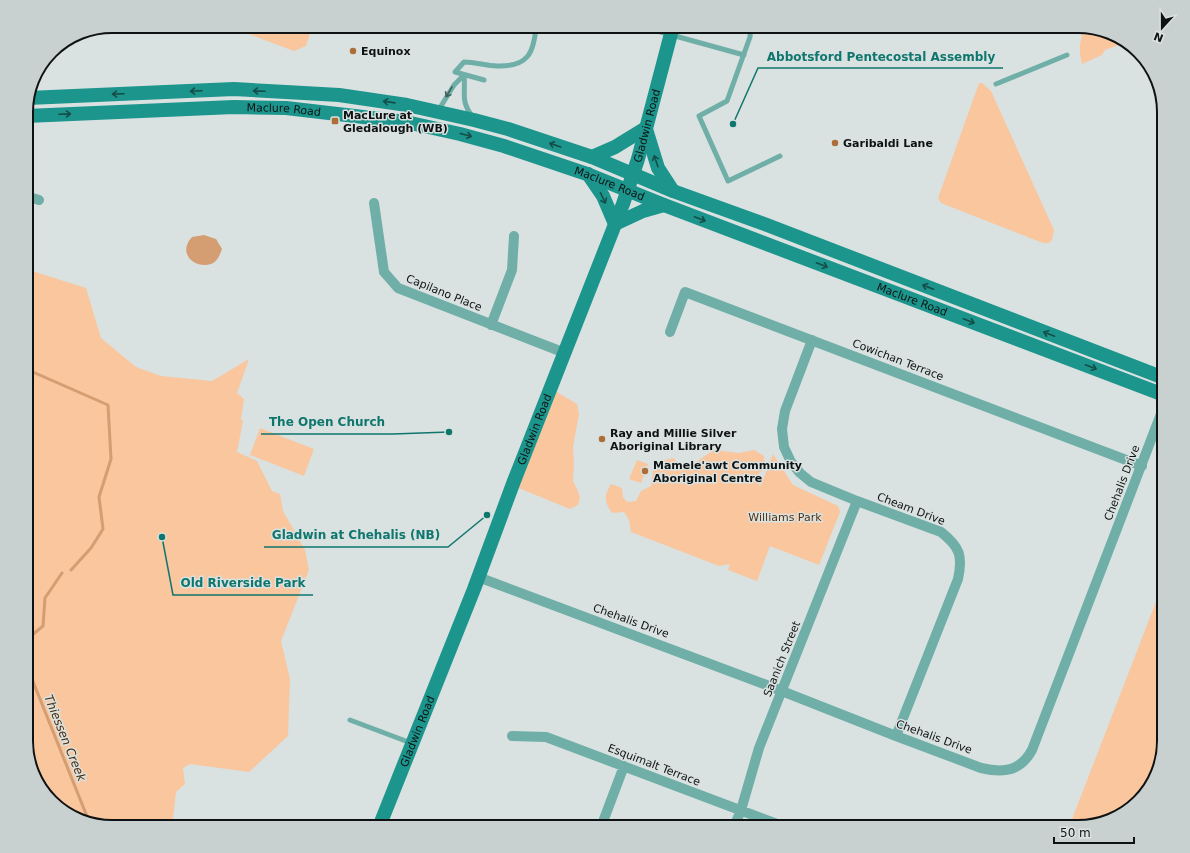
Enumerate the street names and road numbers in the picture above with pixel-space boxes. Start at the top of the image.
street label: Gladwin Road [631,88,663,164]
street label: Maclure Road [246,101,322,119]
street label: Maclure Road [573,164,647,203]
street label: Capilano Place [404,272,484,314]
street label: Maclure Road [875,280,949,319]
street label: Cowichan Terrace [851,337,946,383]
street label: Gladwin Road [514,392,554,467]
street label: Chehalis Drive [1102,443,1142,523]
street label: Cheam Drive [875,490,947,528]
street label: Chehalis Drive [591,601,671,641]
street label: Saanich Street [761,619,803,699]
street label: Gladwin Road [397,694,437,769]
street label: Chehalis Drive [894,717,974,757]
street label: Esquimalt Terrace [606,741,702,789]

